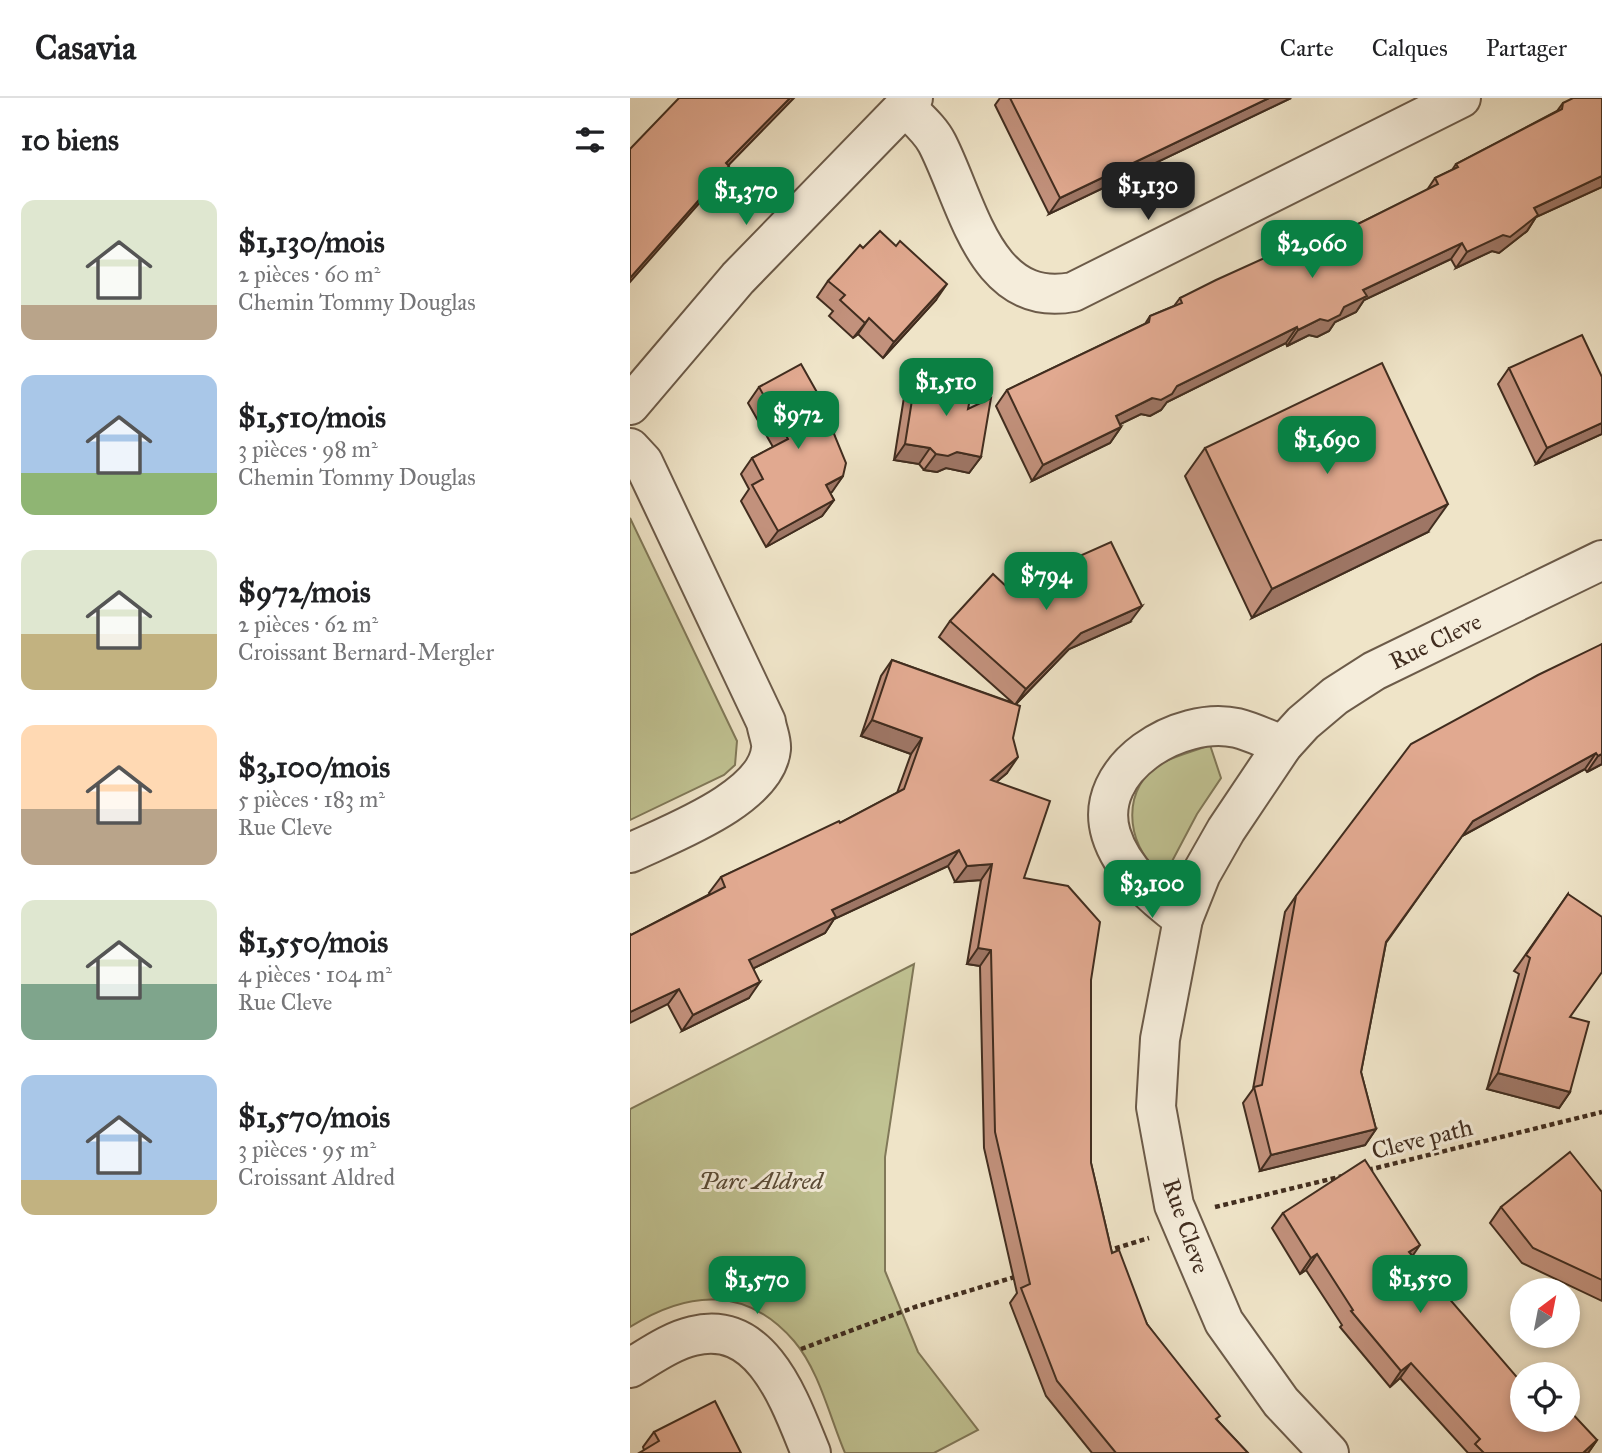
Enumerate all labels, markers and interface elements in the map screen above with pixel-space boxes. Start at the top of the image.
text: Casavia [35,28,136,68]
text: Carte [1280,33,1334,63]
text: Calques [1372,33,1448,63]
text: Partager [1486,33,1567,63]
icon: filters [571,121,609,159]
text: 10 biens [21,122,119,158]
pin: $1,130 [1091,162,1205,222]
pin: $1,370 [689,167,803,227]
text: $1,130 [1118,171,1178,199]
text: $1,370 [714,176,778,204]
pin: $2,060 [1255,220,1369,280]
text: $1,130/mois [238,224,385,260]
icon: home [77,228,161,312]
text: $2,060 [1277,229,1347,257]
text: 2 pièces · 60 m² [238,260,380,288]
text: Chemin Tommy Douglas [238,288,476,316]
pin: $1,510 [889,358,1003,418]
text: $1,510 [915,367,977,395]
pin: $972 [757,392,839,451]
text: $1,510/mois [238,399,386,435]
text: $972 [773,400,823,428]
icon: home [77,403,161,487]
pin: $1,690 [1270,416,1384,476]
text: $1,690 [1294,425,1360,453]
text: 3 pièces · 98 m² [238,435,378,463]
text: Chemin Tommy Douglas [238,463,476,491]
pin: $794 [1005,552,1087,612]
text: $794 [1020,561,1072,589]
text: $972/mois [238,574,371,610]
icon: home [77,578,161,662]
street label: Rue Cleve [1384,606,1486,676]
text: 2 pièces · 62 m² [238,610,378,638]
text: Croissant Bernard-Mergler [238,638,494,666]
text: $3,100/mois [238,749,390,785]
icon: home [77,753,161,837]
text: 5 pièces · 183 m² [238,785,385,813]
text: Rue Cleve [238,813,332,841]
pin: $3,100 [1095,860,1209,920]
text: $3,100 [1120,869,1184,897]
text: $1,550/mois [238,924,388,960]
icon: home [77,928,161,1012]
text: 4 pièces · 104 m² [238,960,392,988]
text: Rue Cleve [238,988,332,1016]
text: $1,570/mois [238,1099,390,1135]
icon: home [77,1103,161,1187]
street label: Cleve path [1368,1112,1476,1166]
text: 3 pièces · 95 m² [238,1135,376,1163]
text: Croissant Aldred [238,1163,395,1191]
park label: Parc Aldred [699,1166,824,1196]
street label: Rue Cleve [1156,1175,1216,1277]
pin: $1,570 [700,1256,814,1316]
pin: $1,550 [1363,1256,1477,1315]
text: $1,550 [1388,1264,1452,1292]
text: $1,570 [725,1265,789,1293]
north arrow [1510,1278,1580,1348]
map controls [1510,1278,1580,1432]
button: locate [1510,1362,1580,1432]

